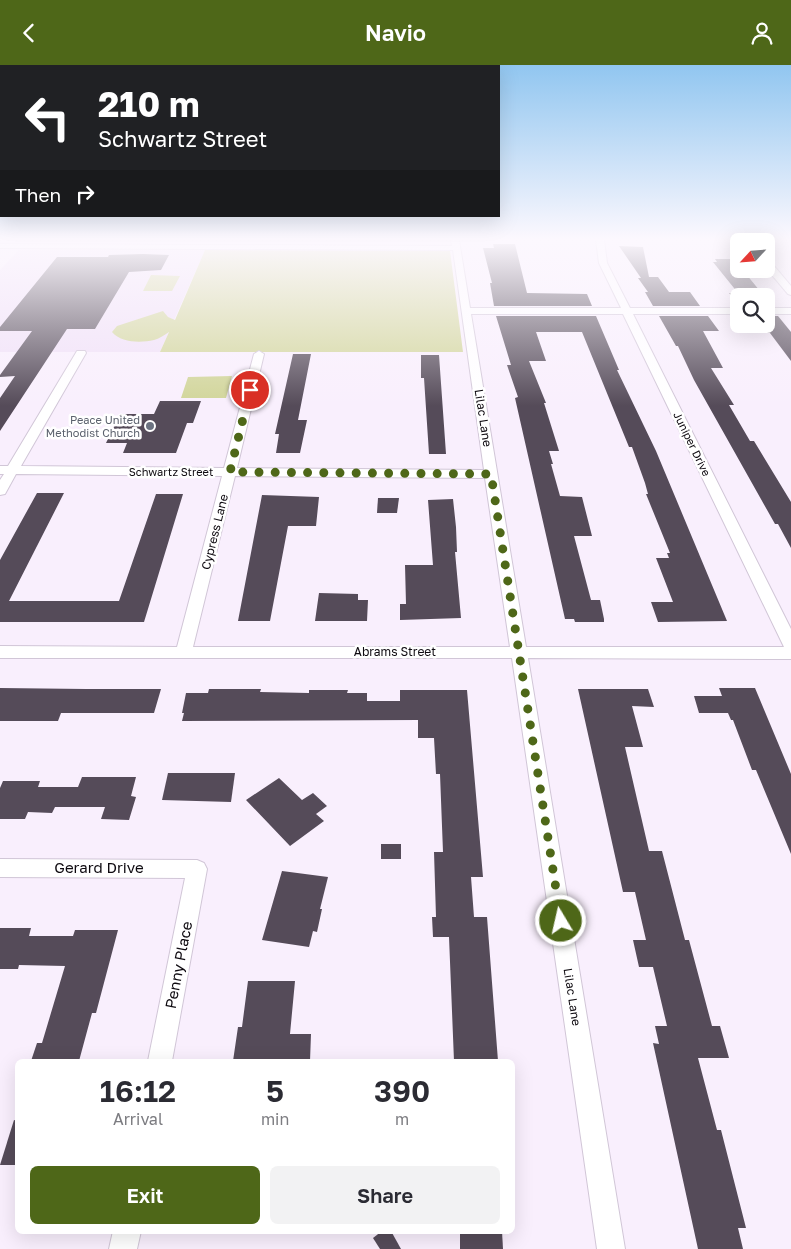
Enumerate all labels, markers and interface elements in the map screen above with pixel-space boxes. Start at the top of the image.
icon: back [15,19,43,47]
text: Navio [365,19,426,46]
icon: person [748,19,776,47]
text: 210 m [98,83,200,125]
icon: left [15,85,80,150]
text: Schwartz Street [98,125,267,152]
icon: right [71,180,99,208]
text: Then [15,183,61,206]
north arrow [730,233,775,277]
map controls [730,233,775,333]
button: search [730,288,775,333]
pin [229,369,271,411]
icon: arrive [236,376,264,404]
street label: Lilac Lane [472,388,495,448]
street label: Juniper Drive [671,410,714,478]
place label: Peace United Methodist Church [46,413,140,439]
marker: Peace United Methodist Church [144,420,156,432]
street label: Schwartz Street [129,465,213,478]
street label: Cypress Lane [198,492,231,571]
street label: Abrams Street [354,644,436,659]
street label: Gerard Drive [54,858,144,876]
position arrow [534,894,586,946]
street label: Penny Place [161,919,195,1010]
street label: Lilac Lane [561,967,584,1027]
text: 16:12 [100,1073,176,1109]
text: 5 [266,1073,284,1109]
text: 390 [374,1073,430,1109]
text: Arrival [113,1109,163,1129]
text: min [261,1109,289,1129]
text: m [395,1109,409,1129]
button: Exit [30,1166,260,1224]
button: Share [270,1166,500,1224]

